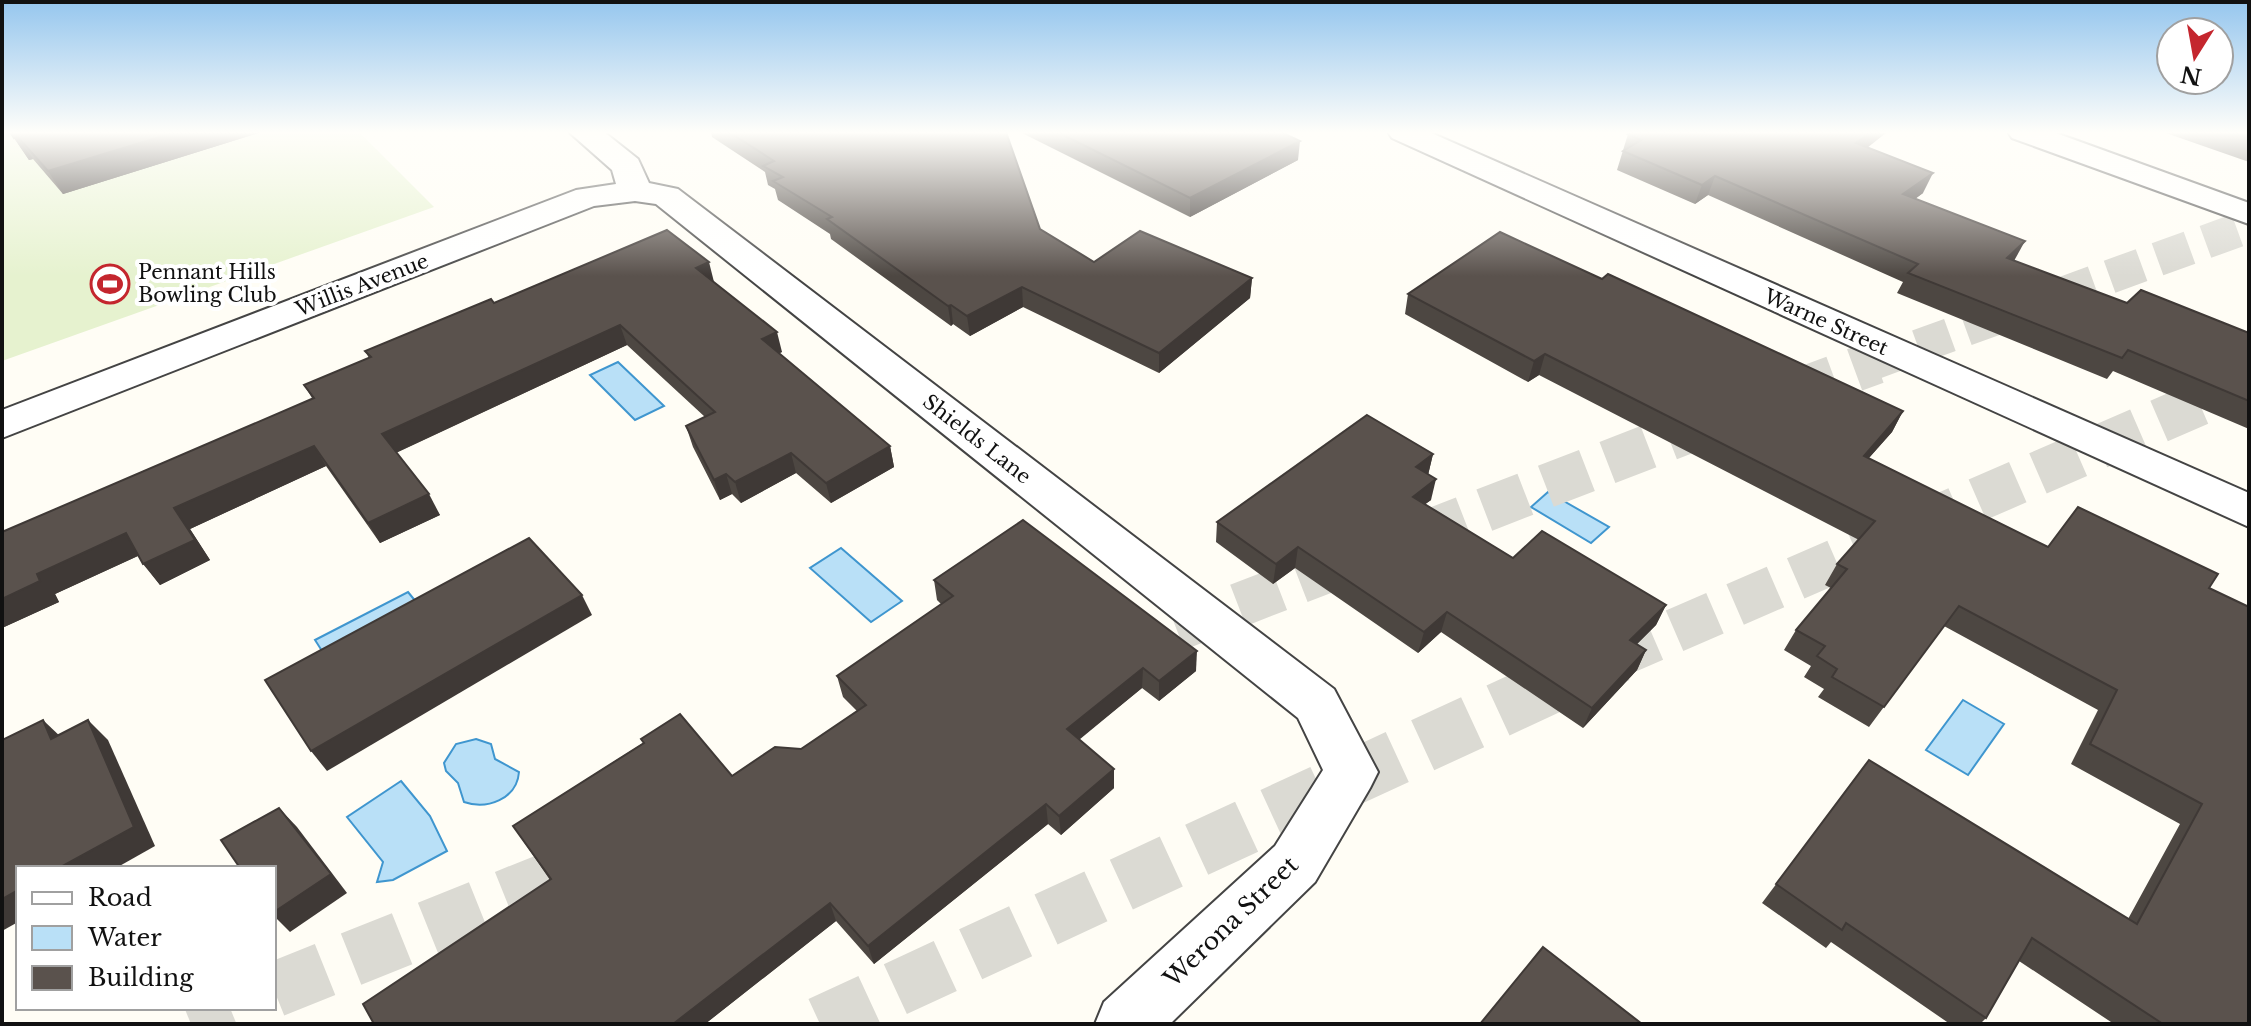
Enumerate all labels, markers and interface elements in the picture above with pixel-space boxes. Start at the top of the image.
north arrow [2155,16,2235,96]
text: N [2178,60,2204,90]
street label: Willis Avenue [291,249,432,322]
place label: Pennant Hills Bowling Club [138,260,277,307]
sports icon: Pennant Hills Bowling Club [89,263,131,305]
street label: Warne Street [1759,283,1892,360]
street label: Shields Lane [918,389,1036,489]
street label: Werona Street [1157,850,1304,994]
legend [16,866,276,1010]
text: Road [88,883,152,912]
text: Water [87,923,162,952]
text: Building [88,963,194,992]

